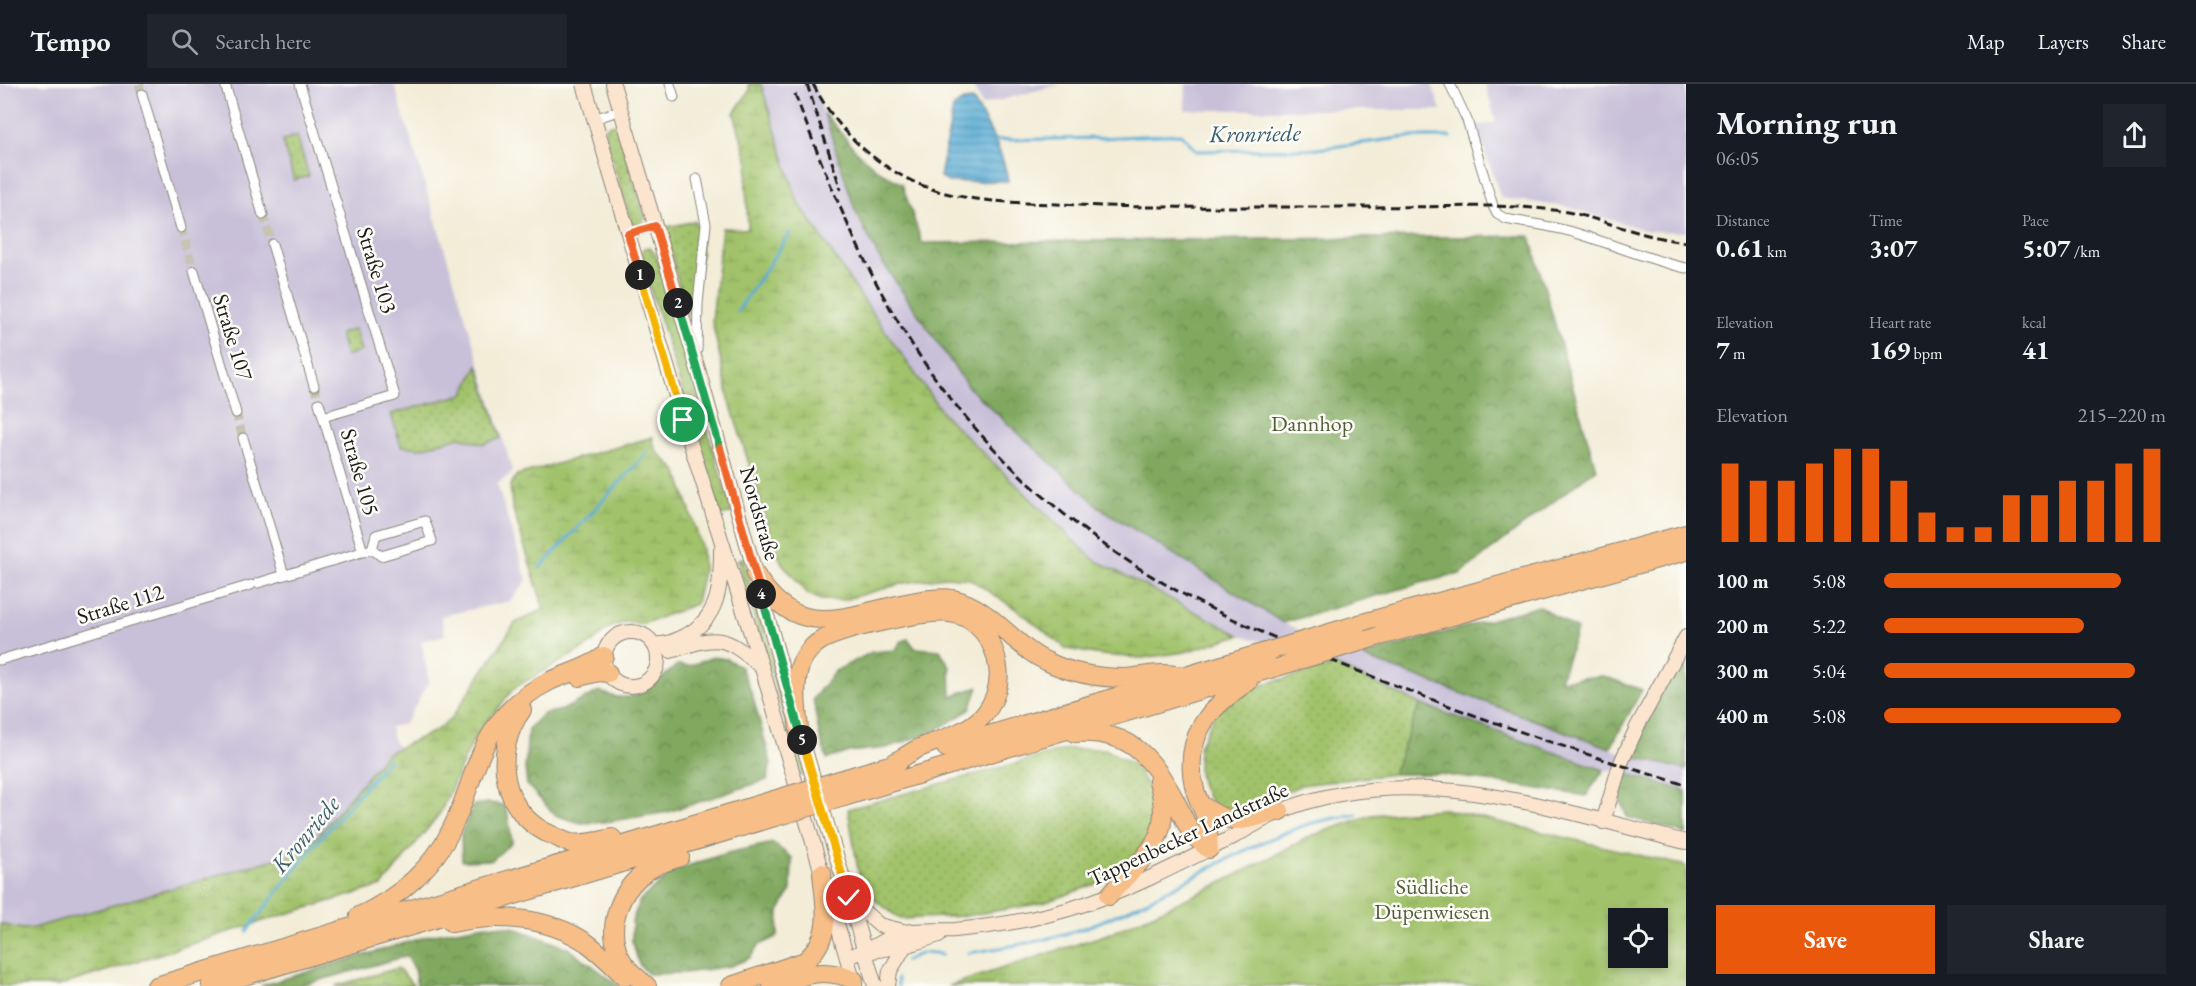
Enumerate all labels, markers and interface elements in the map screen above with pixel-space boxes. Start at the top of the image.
search box [147,14,567,68]
text: Tempo [30,23,111,59]
icon: search [168,25,201,58]
text: Search here [216,27,311,56]
text: Map [1967,28,2005,55]
text: Layers [2038,28,2089,55]
text: Share [2122,28,2166,55]
text: Morning run [1716,101,1898,144]
button: share [2103,104,2166,167]
water label: Kronriede [1208,117,1302,149]
text: 06:05 [1716,145,1759,171]
text: Distance [1716,210,1769,231]
text: Time [1869,210,1902,231]
text: Pace [2022,210,2049,231]
street label: Straße 103 [350,223,404,317]
text: 0.61 [1716,231,1764,265]
text: 3:07 [1869,231,1918,265]
text: 5:07 [2022,231,2071,265]
text: km [1764,241,1787,262]
text: /km [2071,241,2100,262]
pin: 1 [625,260,655,290]
text: 1 [636,264,644,285]
pin: 2 [663,288,693,318]
street label: Straße 107 [206,290,260,384]
text: 2 [674,292,682,313]
text: Elevation [1716,312,1774,333]
text: Heart rate [1869,312,1931,333]
text: kcal [2022,312,2046,333]
text: 7 [1716,333,1730,367]
text: 169 [1869,333,1910,367]
text: 41 [2022,333,2050,367]
text: m [1730,343,1745,364]
text: bpm [1910,343,1942,364]
pin [657,394,708,445]
text: Elevation [1716,402,1788,428]
text: 215–220 m [2078,402,2166,428]
icon: arrive [666,403,699,436]
park label: Dannhop [1271,409,1353,438]
street label: Straße 105 [334,425,386,519]
street label: Nordstraße [733,463,787,564]
text: 100 m [1716,568,1769,594]
text: 5:08 [1812,568,1846,594]
street label: Straße 112 [73,577,167,631]
pin: 4 [746,579,776,609]
text: 4 [757,583,765,604]
text: 200 m [1716,613,1769,639]
text: 5:22 [1812,613,1846,639]
text: 300 m [1716,658,1769,684]
text: 5:04 [1812,658,1846,684]
text: 400 m [1716,703,1769,729]
text: 5:08 [1812,703,1846,729]
pin: 5 [787,725,817,755]
text: 5 [798,729,806,750]
street label: Tappenbecker Landstraße [1083,775,1293,893]
water label: Kronriede [263,788,347,880]
pin [823,872,874,923]
park label: Südliche Düpenwiesen [1374,872,1490,926]
icon: check [832,881,865,914]
button: Save [1716,905,1935,974]
button: Share [1947,905,2166,974]
map controls [1608,908,1668,968]
button: locate [1608,908,1668,968]

